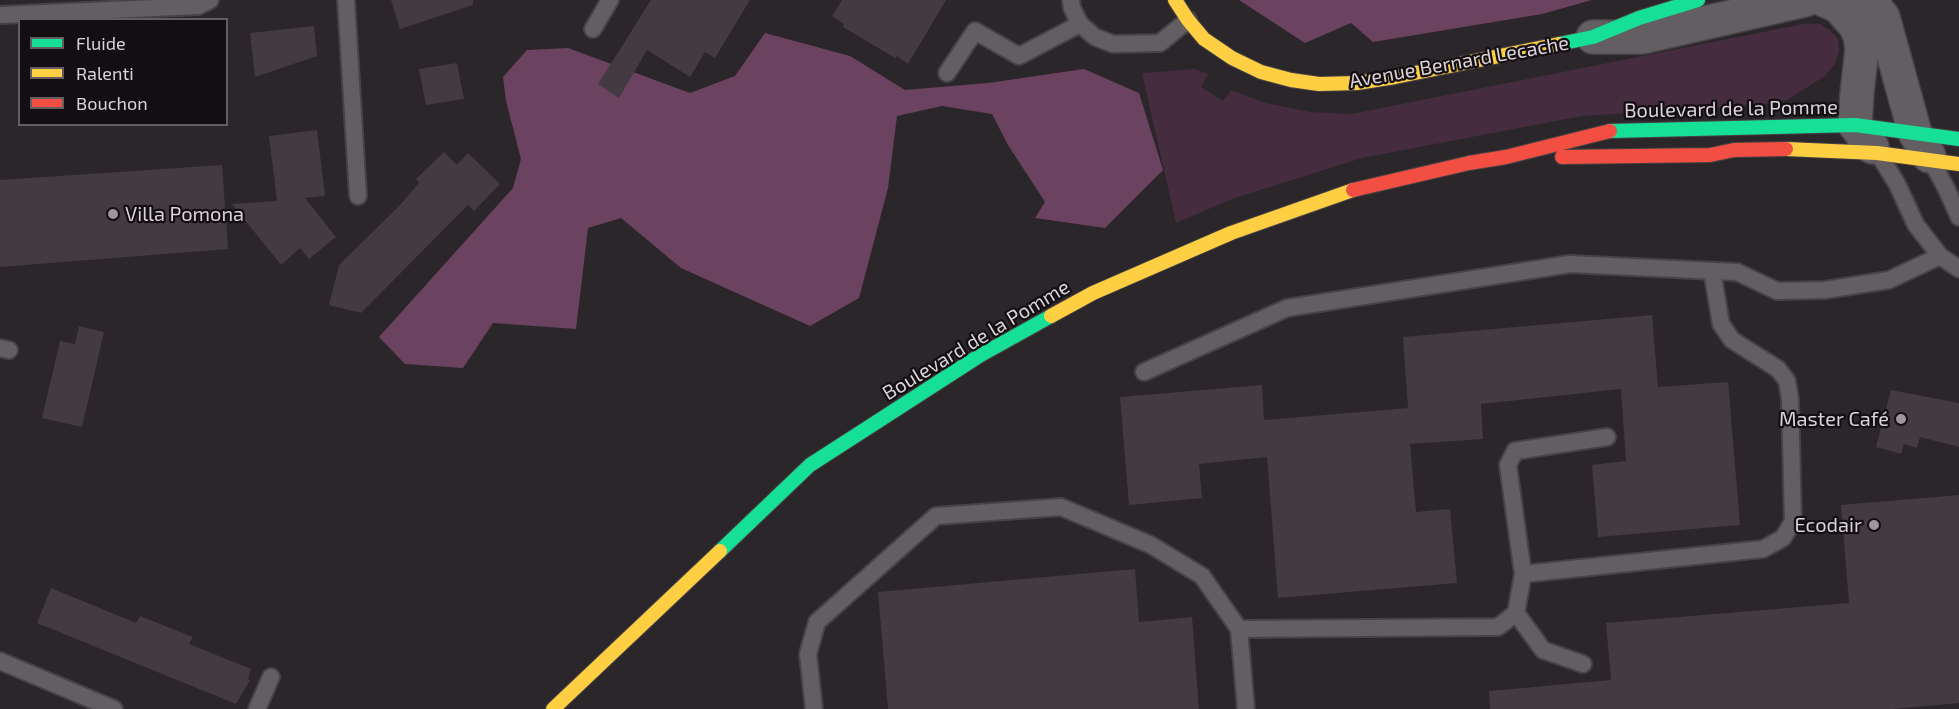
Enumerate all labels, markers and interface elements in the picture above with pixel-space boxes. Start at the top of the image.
legend [18,18,228,126]
street label: Avenue Bernard Lecache [1347,31,1571,93]
text: Fluide [76,32,126,54]
text: Ralenti [76,62,134,84]
text: Bouchon [76,92,148,114]
street label: Boulevard de la Pomme [1624,95,1838,123]
place label: Villa Pomona [125,202,244,226]
marker: Villa Pomona [106,207,120,221]
street label: Boulevard de la Pomme [878,275,1074,405]
place label: Master Café [1779,407,1889,431]
marker: Master Café [1894,412,1908,426]
place label: Ecodair [1794,513,1862,537]
marker: Ecodair [1867,518,1881,532]

